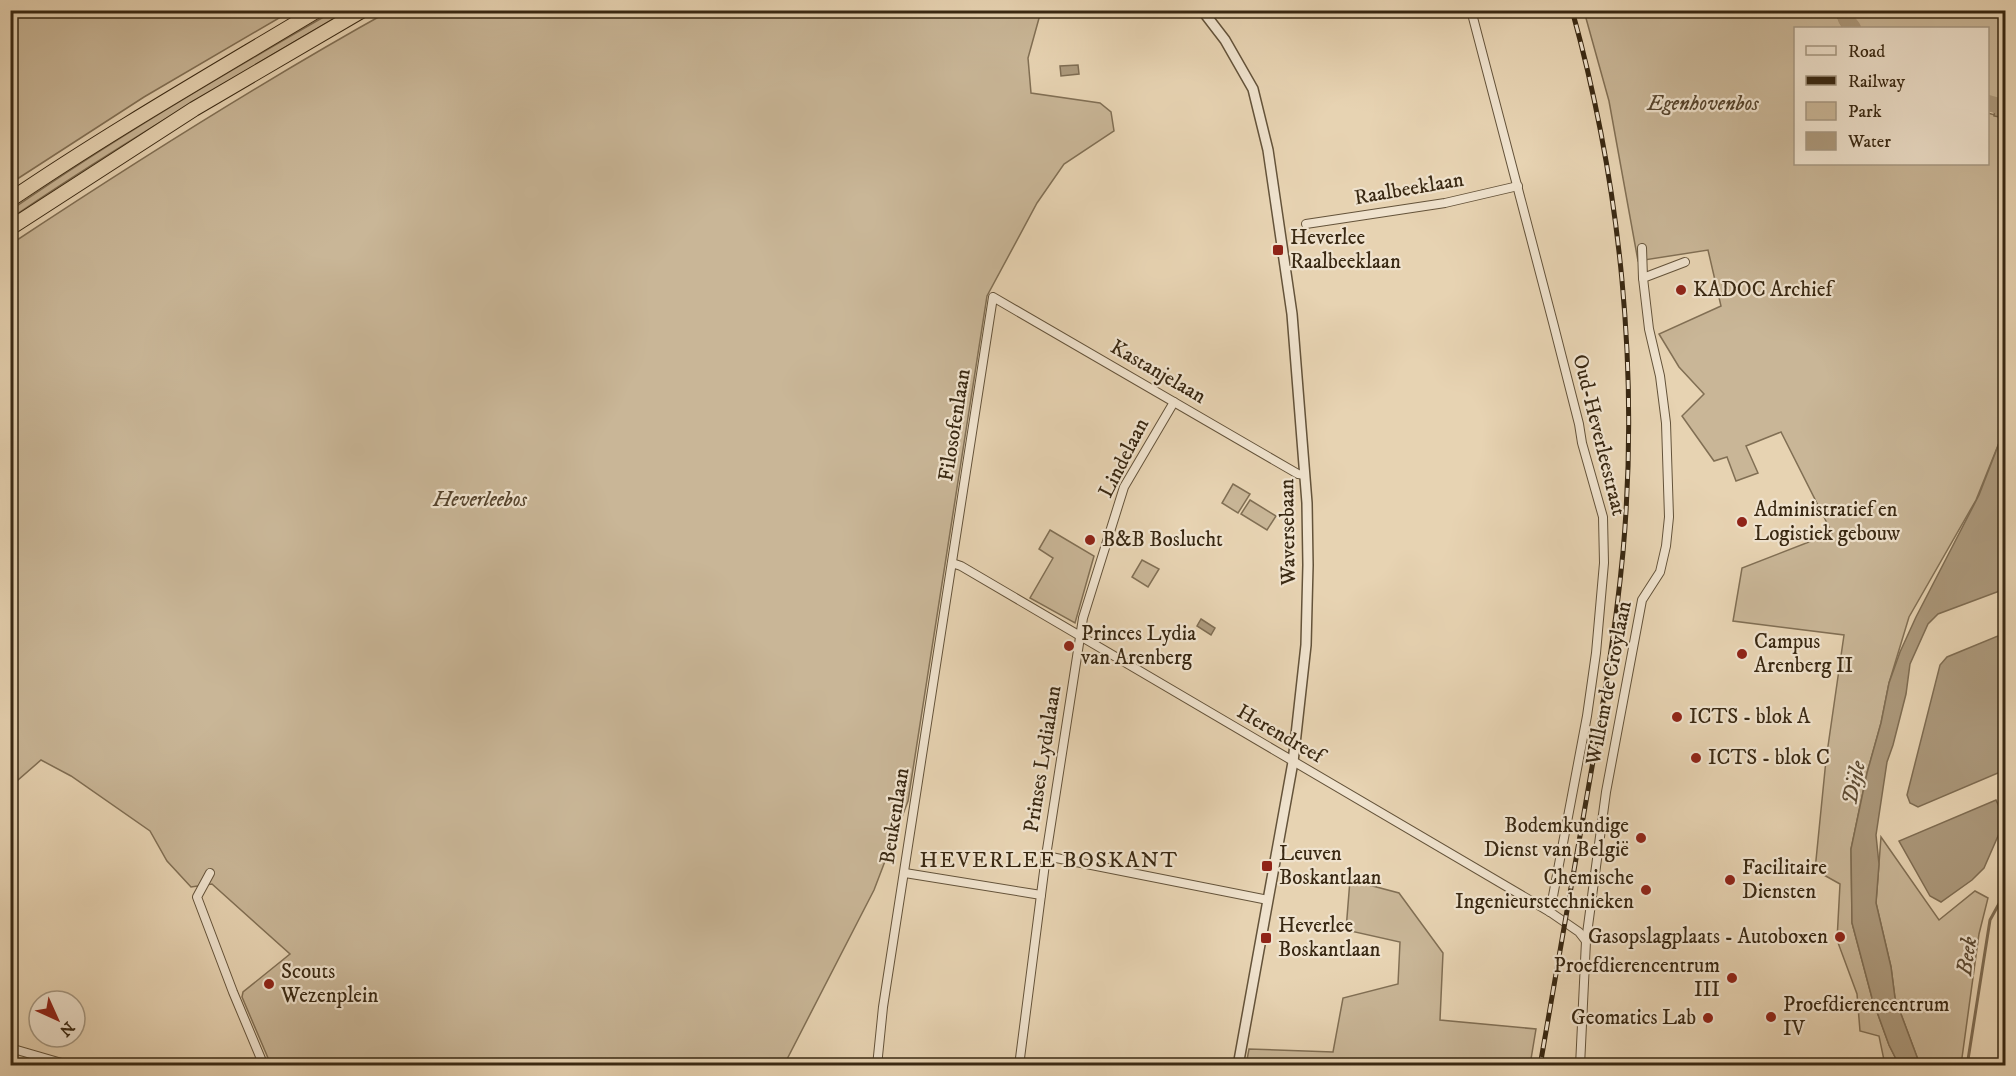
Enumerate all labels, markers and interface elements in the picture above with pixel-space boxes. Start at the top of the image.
legend [1794,27,1989,165]
text: Road [1848,41,1885,63]
text: Railway [1848,71,1906,93]
park label: Egenhovenbos [1646,91,1759,117]
text: Park [1848,101,1882,123]
text: Water [1847,131,1891,153]
street label: Raalbeeklaan [1352,167,1466,211]
place label: Heverlee Raalbeeklaan [1290,225,1401,275]
marker: Heverlee Raalbeeklaan [1271,243,1285,257]
place label: KADOC Archief [1693,277,1835,303]
marker: KADOC Archief [1674,283,1688,297]
street label: Kastanjelaan [1106,334,1210,410]
street label: Oud-Heverleestraat [1566,352,1632,519]
street label: Filosofenlaan [933,367,977,483]
street label: Lindelaan [1093,414,1155,502]
street label: Waversebaan [1274,478,1302,587]
park label: Heverleebos [432,487,527,513]
place label: Administratief en Logistiek gebouw [1754,497,1901,547]
marker: Administratief en Logistiek gebouw [1735,515,1749,529]
place label: B&B Boslucht [1102,527,1223,553]
marker: B&B Boslucht [1083,533,1097,547]
street label: Willem de Croylaan [1580,599,1638,768]
place label: Princes Lydia van Arenberg [1080,621,1196,671]
place label: Campus Arenberg II [1754,629,1853,679]
marker: Princes Lydia van Arenberg [1062,639,1076,653]
marker: Campus Arenberg II [1735,647,1749,661]
street label: Prinses Lydialaan [1019,684,1067,834]
street label: Herendreef [1232,699,1331,771]
place label: ICTS - blok A [1689,704,1811,730]
marker: ICTS - blok A [1670,710,1684,724]
place label: ICTS - blok C [1708,745,1830,771]
marker: ICTS - blok C [1689,751,1703,765]
water label: Dijle [1836,758,1872,807]
street label: Beukenlaan [875,766,915,866]
place label: Bodemkundige Dienst van België [1484,813,1629,863]
marker: Bodemkundige Dienst van België [1634,831,1648,845]
place label: Leuven Boskantlaan [1279,841,1382,891]
district label: HEVERLEE BOSKANT [919,847,1179,874]
place label: Facilitaire Diensten [1742,855,1827,905]
marker: Leuven Boskantlaan [1260,859,1274,873]
place label: Chemische Ingenieurstechnieken [1455,865,1634,915]
marker: Facilitaire Diensten [1723,873,1737,887]
marker: Chemische Ingenieurstechnieken [1639,883,1653,897]
place label: Heverlee Boskantlaan [1278,913,1381,963]
place label: Gasopslagplaats - Autoboxen [1588,924,1828,950]
marker: Gasopslagplaats - Autoboxen [1833,930,1847,944]
marker: Heverlee Boskantlaan [1259,931,1273,945]
water label: Beek [1950,934,1983,978]
place label: Proefdierencentrum III [1553,953,1720,1003]
place label: Scouts Wezenplein [280,959,378,1009]
marker: Proefdierencentrum III [1725,971,1739,985]
marker: Scouts Wezenplein [262,977,276,991]
north arrow [27,989,87,1049]
place label: Proefdierencentrum IV [1783,992,1950,1042]
place label: Geomatics Lab [1571,1005,1696,1031]
marker: Proefdierencentrum IV [1764,1010,1778,1024]
marker: Geomatics Lab [1701,1011,1715,1025]
text: N [55,1017,79,1041]

